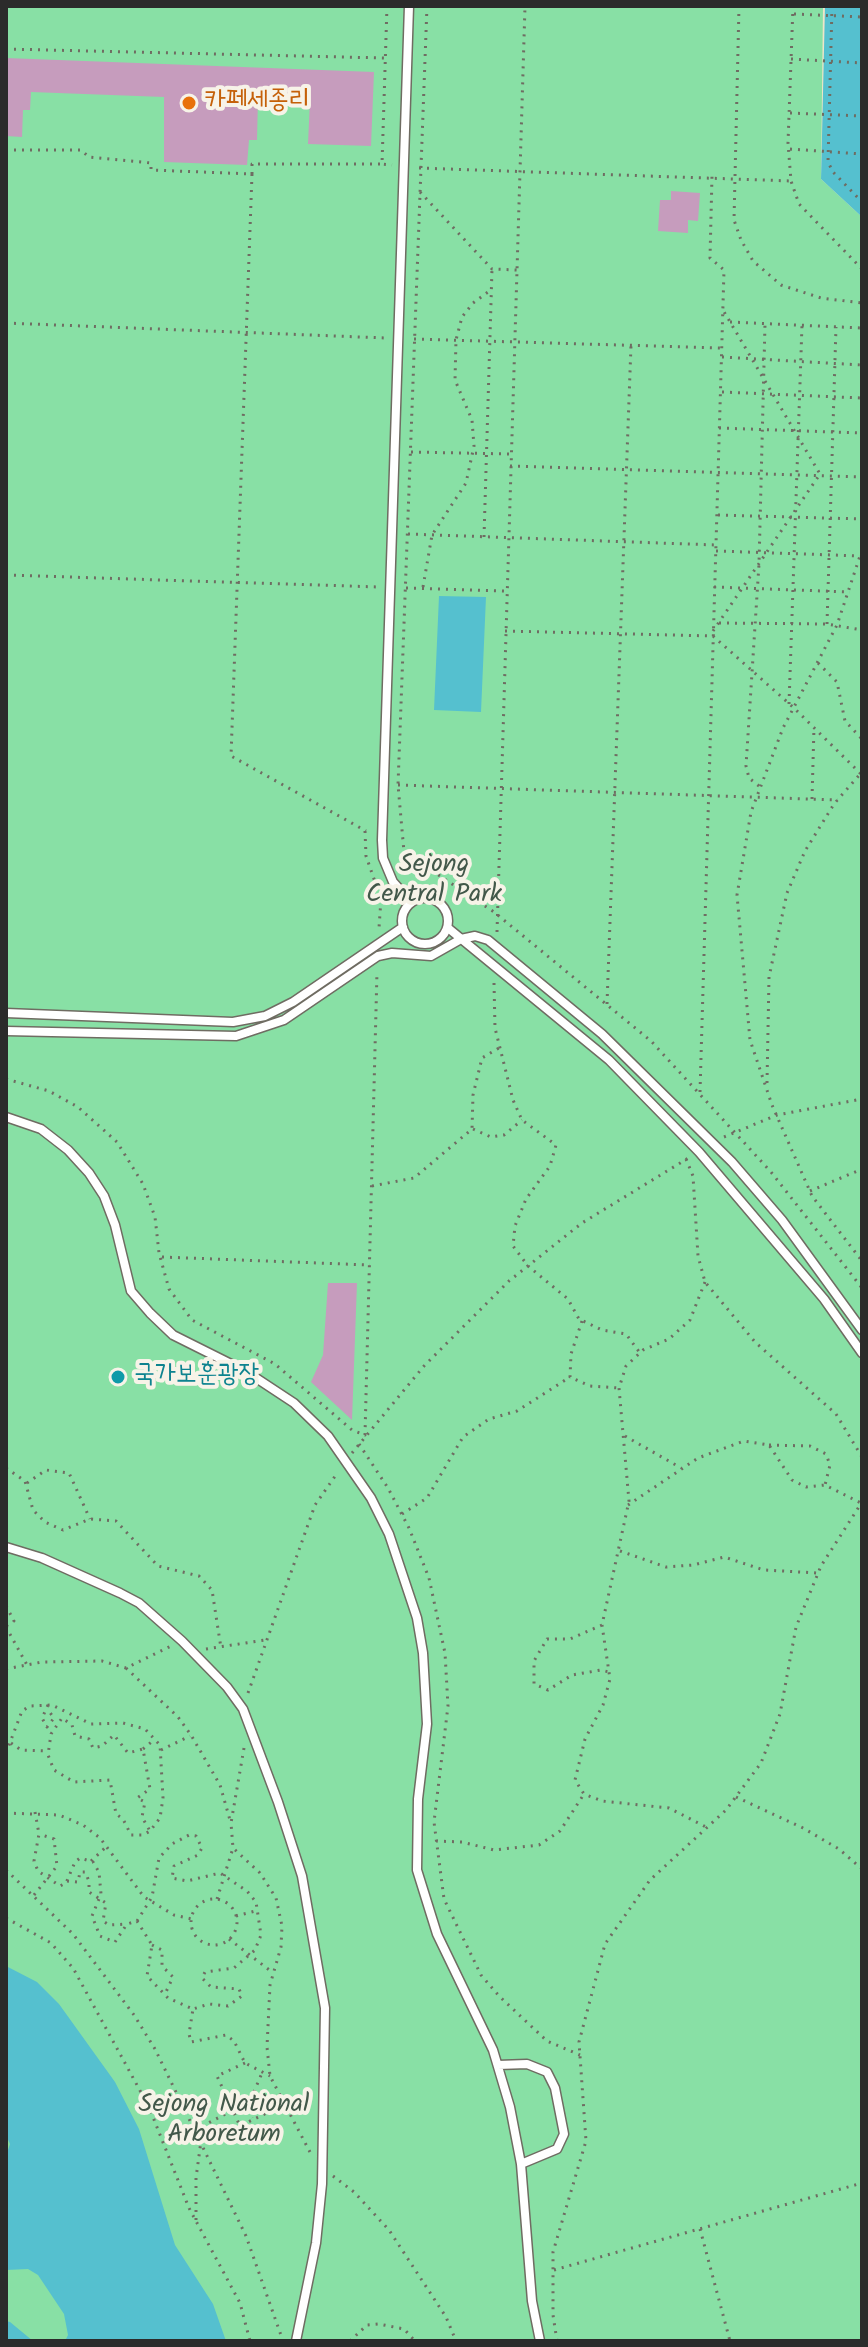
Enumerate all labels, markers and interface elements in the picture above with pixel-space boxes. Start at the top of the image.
place label: 카페세종리 [205,87,310,119]
marker: 카페세종리 [180,94,198,112]
park label: Sejong Central Park [366,851,502,912]
place label: 국가보훈광장 [134,1361,260,1393]
marker: 국가보훈광장 [109,1368,127,1386]
park label: Sejong National Arboretum [139,2091,309,2152]

